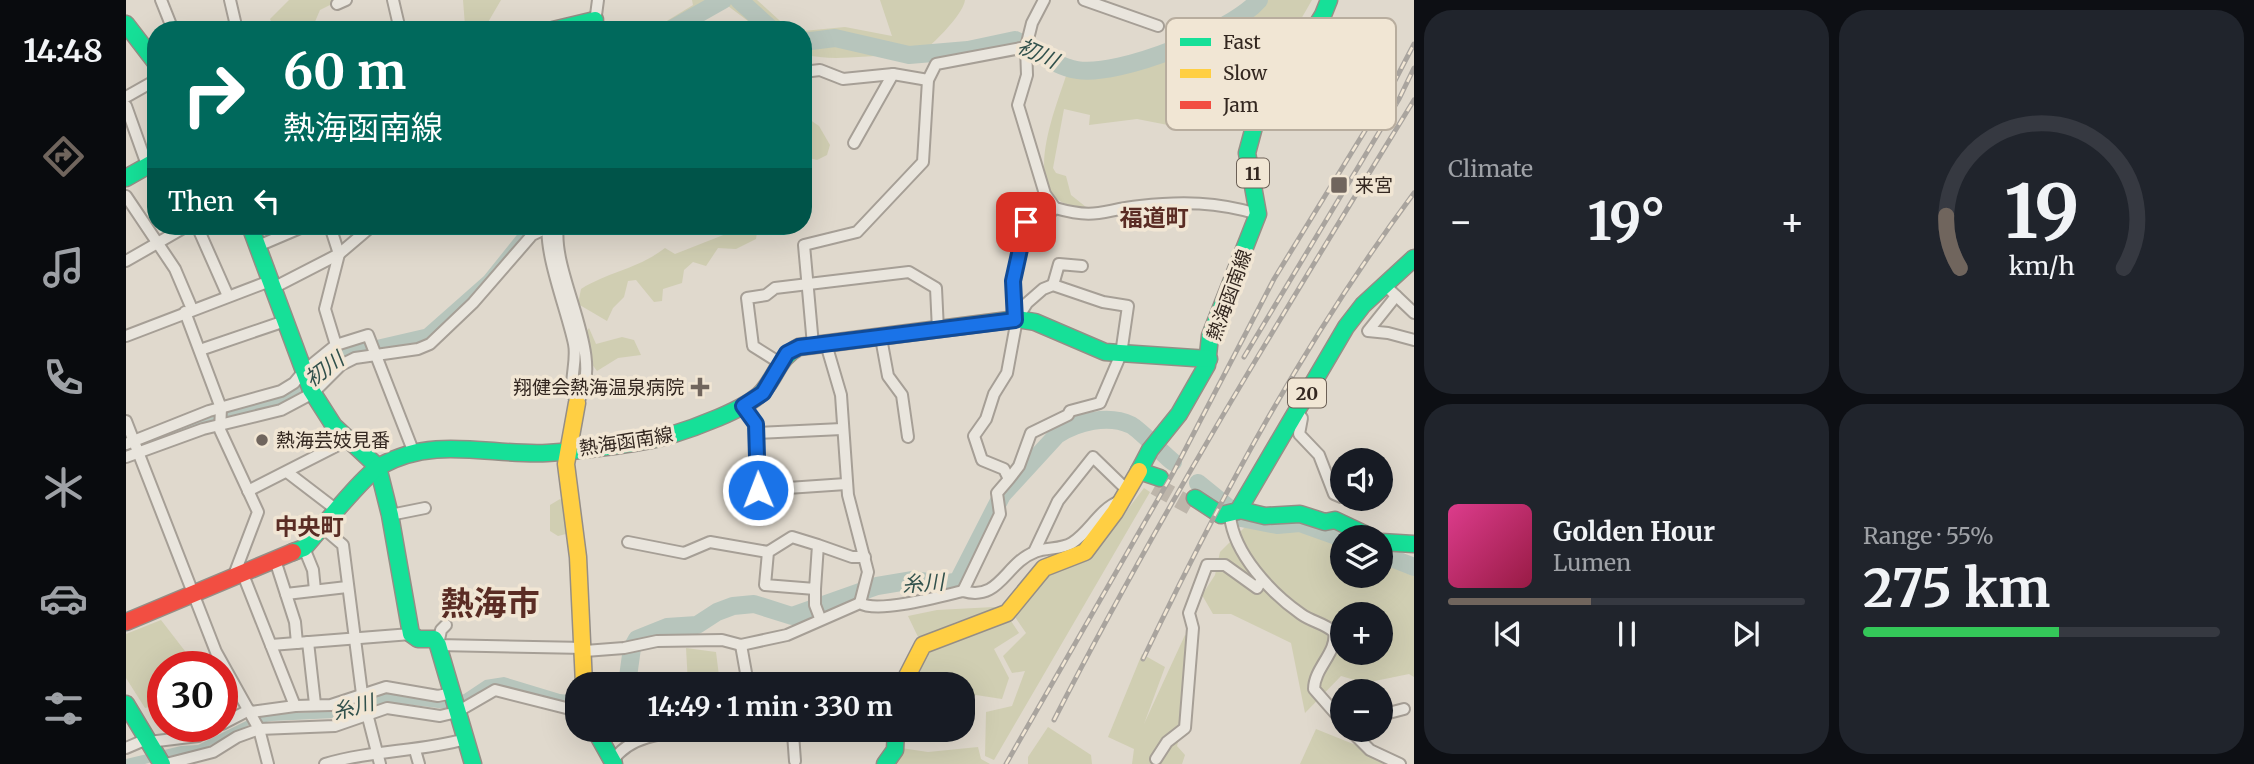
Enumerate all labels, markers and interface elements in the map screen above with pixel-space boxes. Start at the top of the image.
legend [1166,18,1396,130]
text: Fast [1223,30,1261,54]
text: 14:48 [23,31,103,71]
water label: 初川 [1013,32,1065,75]
text: 60 m [283,41,406,102]
icon: right [168,49,259,140]
text: Slow [1223,61,1268,85]
text: Jam [1222,93,1259,117]
text: 熱海函南線 [283,108,443,148]
icon: directions [39,132,88,181]
text: Climate [1448,154,1533,183]
road number: 11 [1237,158,1269,188]
text: 19 [2004,166,2079,258]
place label: 来宮 [1355,173,1393,197]
marker: 来宮 [1329,175,1349,195]
icon: left [248,182,286,220]
text: Then [168,185,234,218]
text: 19° [1588,189,1666,254]
pin [996,192,1056,252]
text: − [1448,198,1473,245]
text: + [1780,198,1805,245]
icon: arrive [1007,203,1045,241]
district label: 福道町 [1120,203,1189,232]
icon: music [39,243,88,292]
street label: 熱海函南線 [1201,246,1257,344]
text: km/h [2008,250,2075,282]
water label: 初川 [299,345,351,392]
icon: phone [39,353,88,402]
place label: 翔健会熱海温泉病院 [513,375,684,399]
marker: 翔健会熱海温泉病院 [690,377,710,397]
road number: 20 [1288,379,1326,408]
street label: 熱海函南線 [577,422,675,460]
place label: 熱海芸妓見番 [276,428,390,452]
marker: 熱海芸妓見番 [254,432,270,448]
map controls [1330,448,1393,742]
button: sound [1330,448,1393,511]
position arrow [721,453,795,527]
icon: climate [39,463,88,512]
district label: 中央町 [275,512,344,541]
text: Golden Hour [1553,515,1715,548]
text: Range · 55% [1863,521,1994,550]
button: layers [1330,525,1393,588]
text: Lumen [1553,548,1631,577]
text: 275 km [1863,556,2050,621]
water label: 糸川 [901,568,947,598]
icon: car [39,574,88,623]
district label: 熱海市 [441,583,540,624]
button: + [1330,602,1393,665]
icon: previous [1489,615,1527,653]
icon: pause [1608,615,1646,653]
icon: next [1727,615,1765,653]
speed limit sign: 30 [147,651,238,742]
button: − [1330,679,1393,742]
icon: filters [39,684,88,733]
water label: 糸川 [329,688,379,725]
text: 14:49 · 1 min · 330 m [647,690,893,723]

